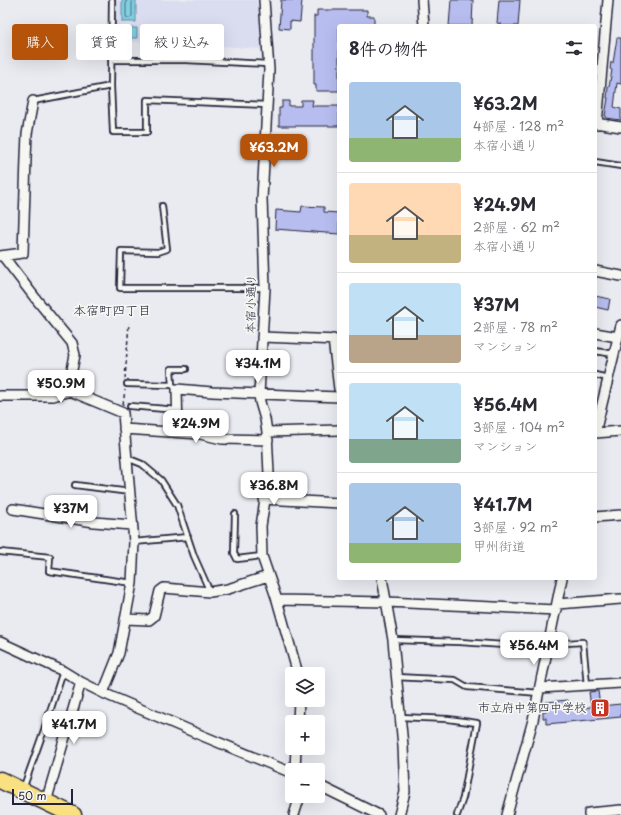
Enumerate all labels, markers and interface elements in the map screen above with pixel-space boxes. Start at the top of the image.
chip: 購入 [12,24,68,60]
chip: 賃貸 [76,24,132,60]
chip: 絞り込み [140,24,224,60]
text: 8件の物件 [349,35,428,61]
icon: filters [563,37,585,59]
text: ¥63.2M [473,90,538,116]
icon: home [381,98,429,146]
text: 4部屋 · 128 m² [473,116,564,135]
pin: ¥63.2M [241,134,307,168]
text: 本宿小通り [473,135,538,154]
text: ¥63.2M [249,137,299,156]
text: ¥24.9M [473,191,536,217]
icon: home [381,199,429,247]
text: 2部屋 · 62 m² [473,217,560,236]
text: 本宿小通り [473,236,538,255]
street label: 本宿小通り [240,274,260,334]
text: ¥37M [473,291,519,317]
icon: home [381,299,429,347]
district label: 本宿町四丁目 [73,300,151,319]
text: 2部屋 · 78 m² [473,317,558,336]
text: マンション [473,336,537,355]
pin: ¥34.1M [225,350,291,384]
text: ¥34.1M [235,353,281,372]
pin: ¥50.9M [28,370,94,404]
text: ¥50.9M [37,373,85,392]
text: ¥56.4M [473,391,538,417]
icon: home [381,399,429,447]
pin: ¥24.9M [163,410,229,444]
text: ¥24.9M [172,413,220,432]
text: 3部屋 · 104 m² [473,417,565,436]
text: マンション [473,436,537,455]
pin: ¥36.8M [241,472,307,506]
text: ¥36.8M [250,475,298,494]
text: ¥41.7M [473,491,533,517]
pin: ¥37M [47,495,95,529]
text: ¥37M [53,498,89,517]
icon: home [381,499,429,547]
text: 3部屋 · 92 m² [473,517,558,536]
text: 甲州街道 [473,536,525,555]
pin: ¥56.4M [501,632,567,666]
text: ¥56.4M [509,635,559,654]
map controls [285,667,325,803]
button: layers [285,667,325,707]
building icon: 市立府中第四中学校 [589,697,611,719]
place label: 市立府中第四中学校 [478,698,586,716]
pin: ¥41.7M [41,711,107,745]
text: ¥41.7M [51,714,97,733]
button: + [285,715,325,755]
button: − [285,763,325,803]
scale bar [12,787,73,806]
text: 50 m [18,787,47,804]

